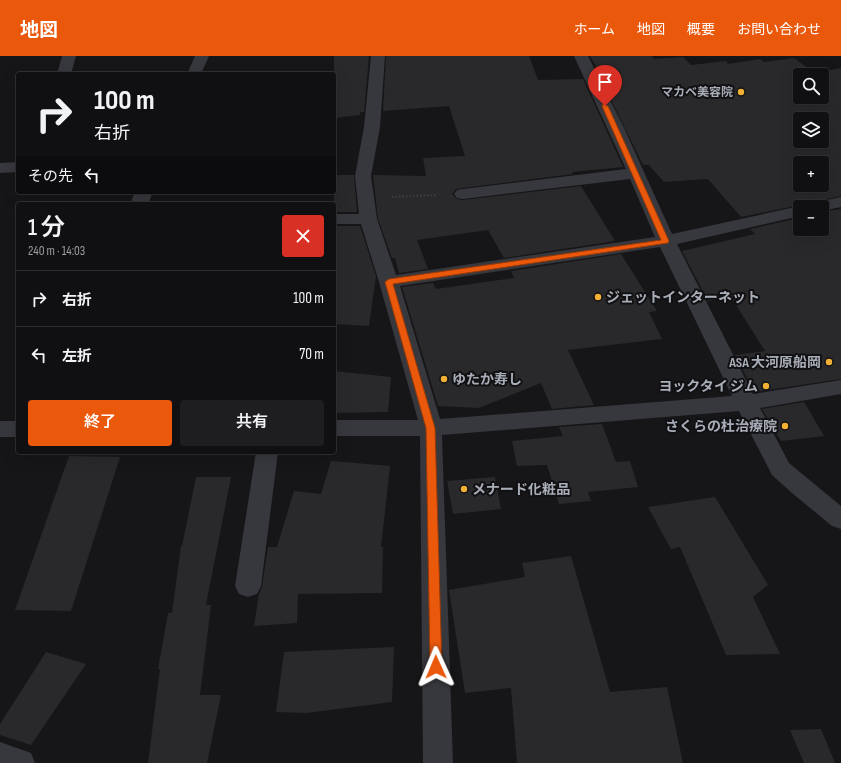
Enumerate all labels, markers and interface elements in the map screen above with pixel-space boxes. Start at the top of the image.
text: 地図 [20,19,58,42]
text: ホーム [573,21,615,38]
text: 地図 [637,21,665,38]
text: 概要 [687,21,715,38]
text: お問い合わせ [737,21,821,38]
pin [588,65,622,106]
map controls [793,68,829,236]
button: search [793,68,829,104]
icon: arrive [594,71,616,93]
text: 100 m [94,84,155,117]
place label: マカベ美容院 [661,85,733,100]
marker: マカベ美容院 [736,87,746,97]
icon: right [28,88,80,140]
button: layers [793,112,829,148]
text: 右折 [94,123,130,144]
button: + [793,156,829,192]
icon: left [81,164,103,186]
text: その先 [28,167,73,186]
button: − [793,200,829,236]
text: 1 分 [28,213,65,242]
button: close [282,215,324,257]
text: 240 m · 14:03 [28,243,85,259]
icon: right [28,288,50,310]
text: 100 m [293,289,324,308]
place label: ジェットインターネット [606,289,760,306]
text: 右折 [62,291,92,310]
marker: ジェットインターネット [593,292,603,302]
icon: left [28,344,50,366]
text: 70 m [299,345,324,364]
text: 左折 [62,347,92,366]
place label: ASA 大河原船岡 [728,354,821,371]
marker: ASA 大河原船岡 [824,357,834,367]
place label: ゆたか寿し [452,371,522,388]
marker: ゆたか寿し [439,374,449,384]
place label: ヨックタイ ジム [658,378,758,395]
marker: ヨックタイ ジム [761,381,771,391]
button: 終了 [28,400,172,446]
button: 共有 [180,400,324,446]
place label: さくらの杜治療院 [665,418,777,435]
marker: さくらの杜治療院 [780,421,790,431]
place label: メナード化粧品 [472,481,570,498]
marker: メナード化粧品 [459,484,469,494]
position arrow [415,646,457,688]

